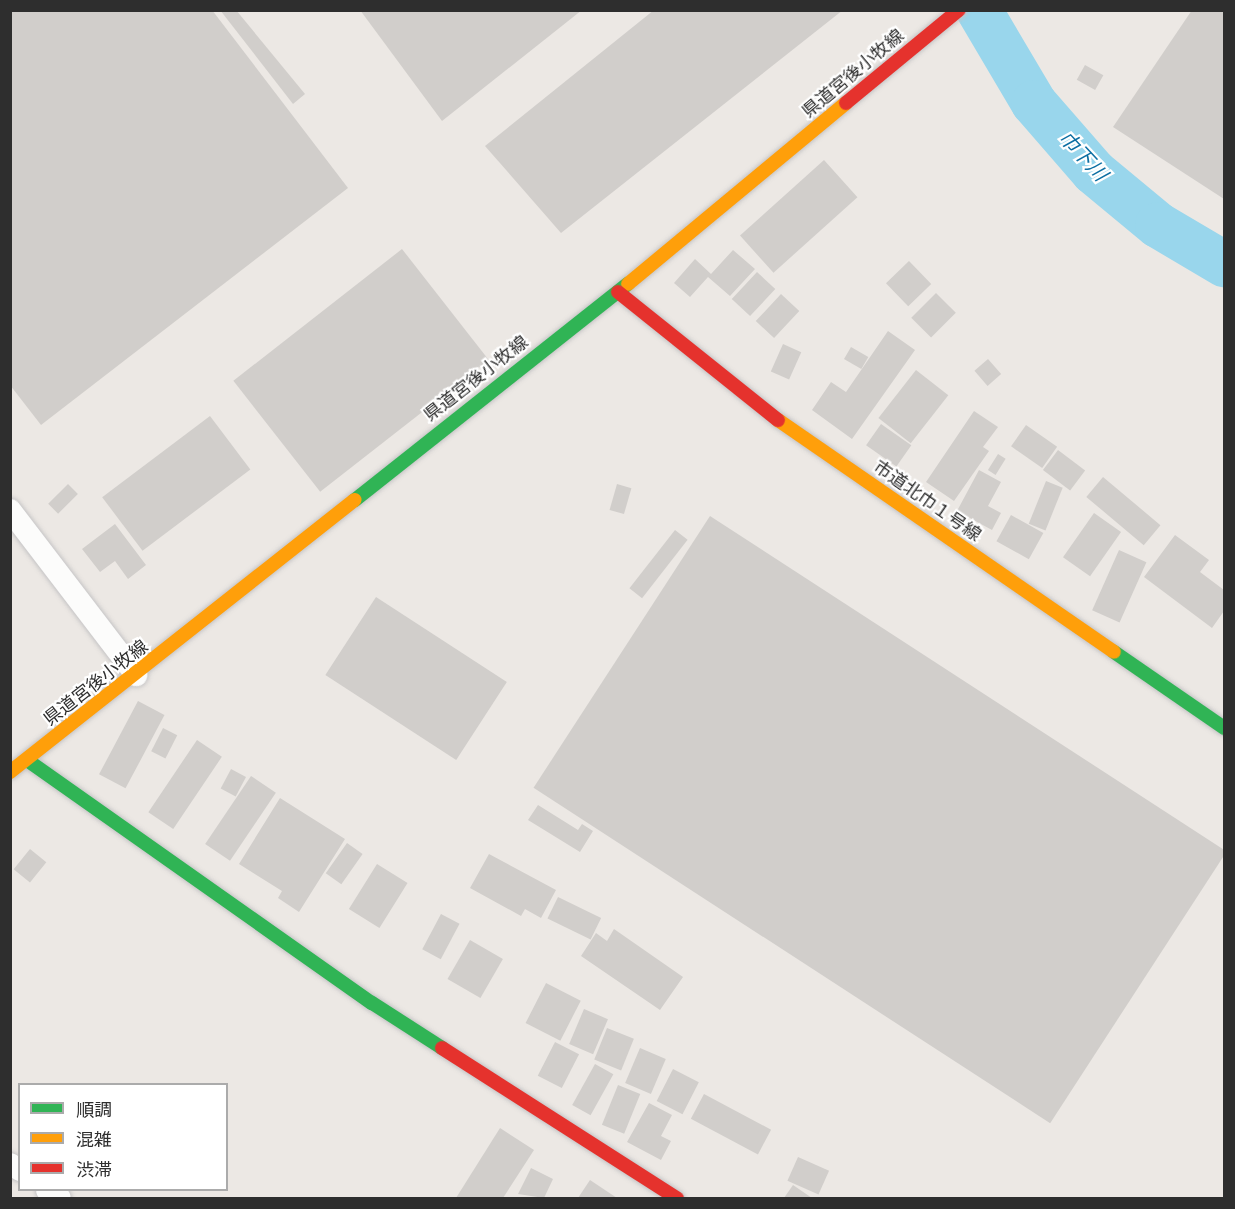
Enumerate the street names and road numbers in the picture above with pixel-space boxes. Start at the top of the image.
street label: 県道宮後小牧線 [798,25,908,123]
street label: 県道宮後小牧線 [420,332,532,426]
street label: 市道北巾１号線 [869,456,985,546]
street label: 県道宮後小牧線 [40,636,152,730]

